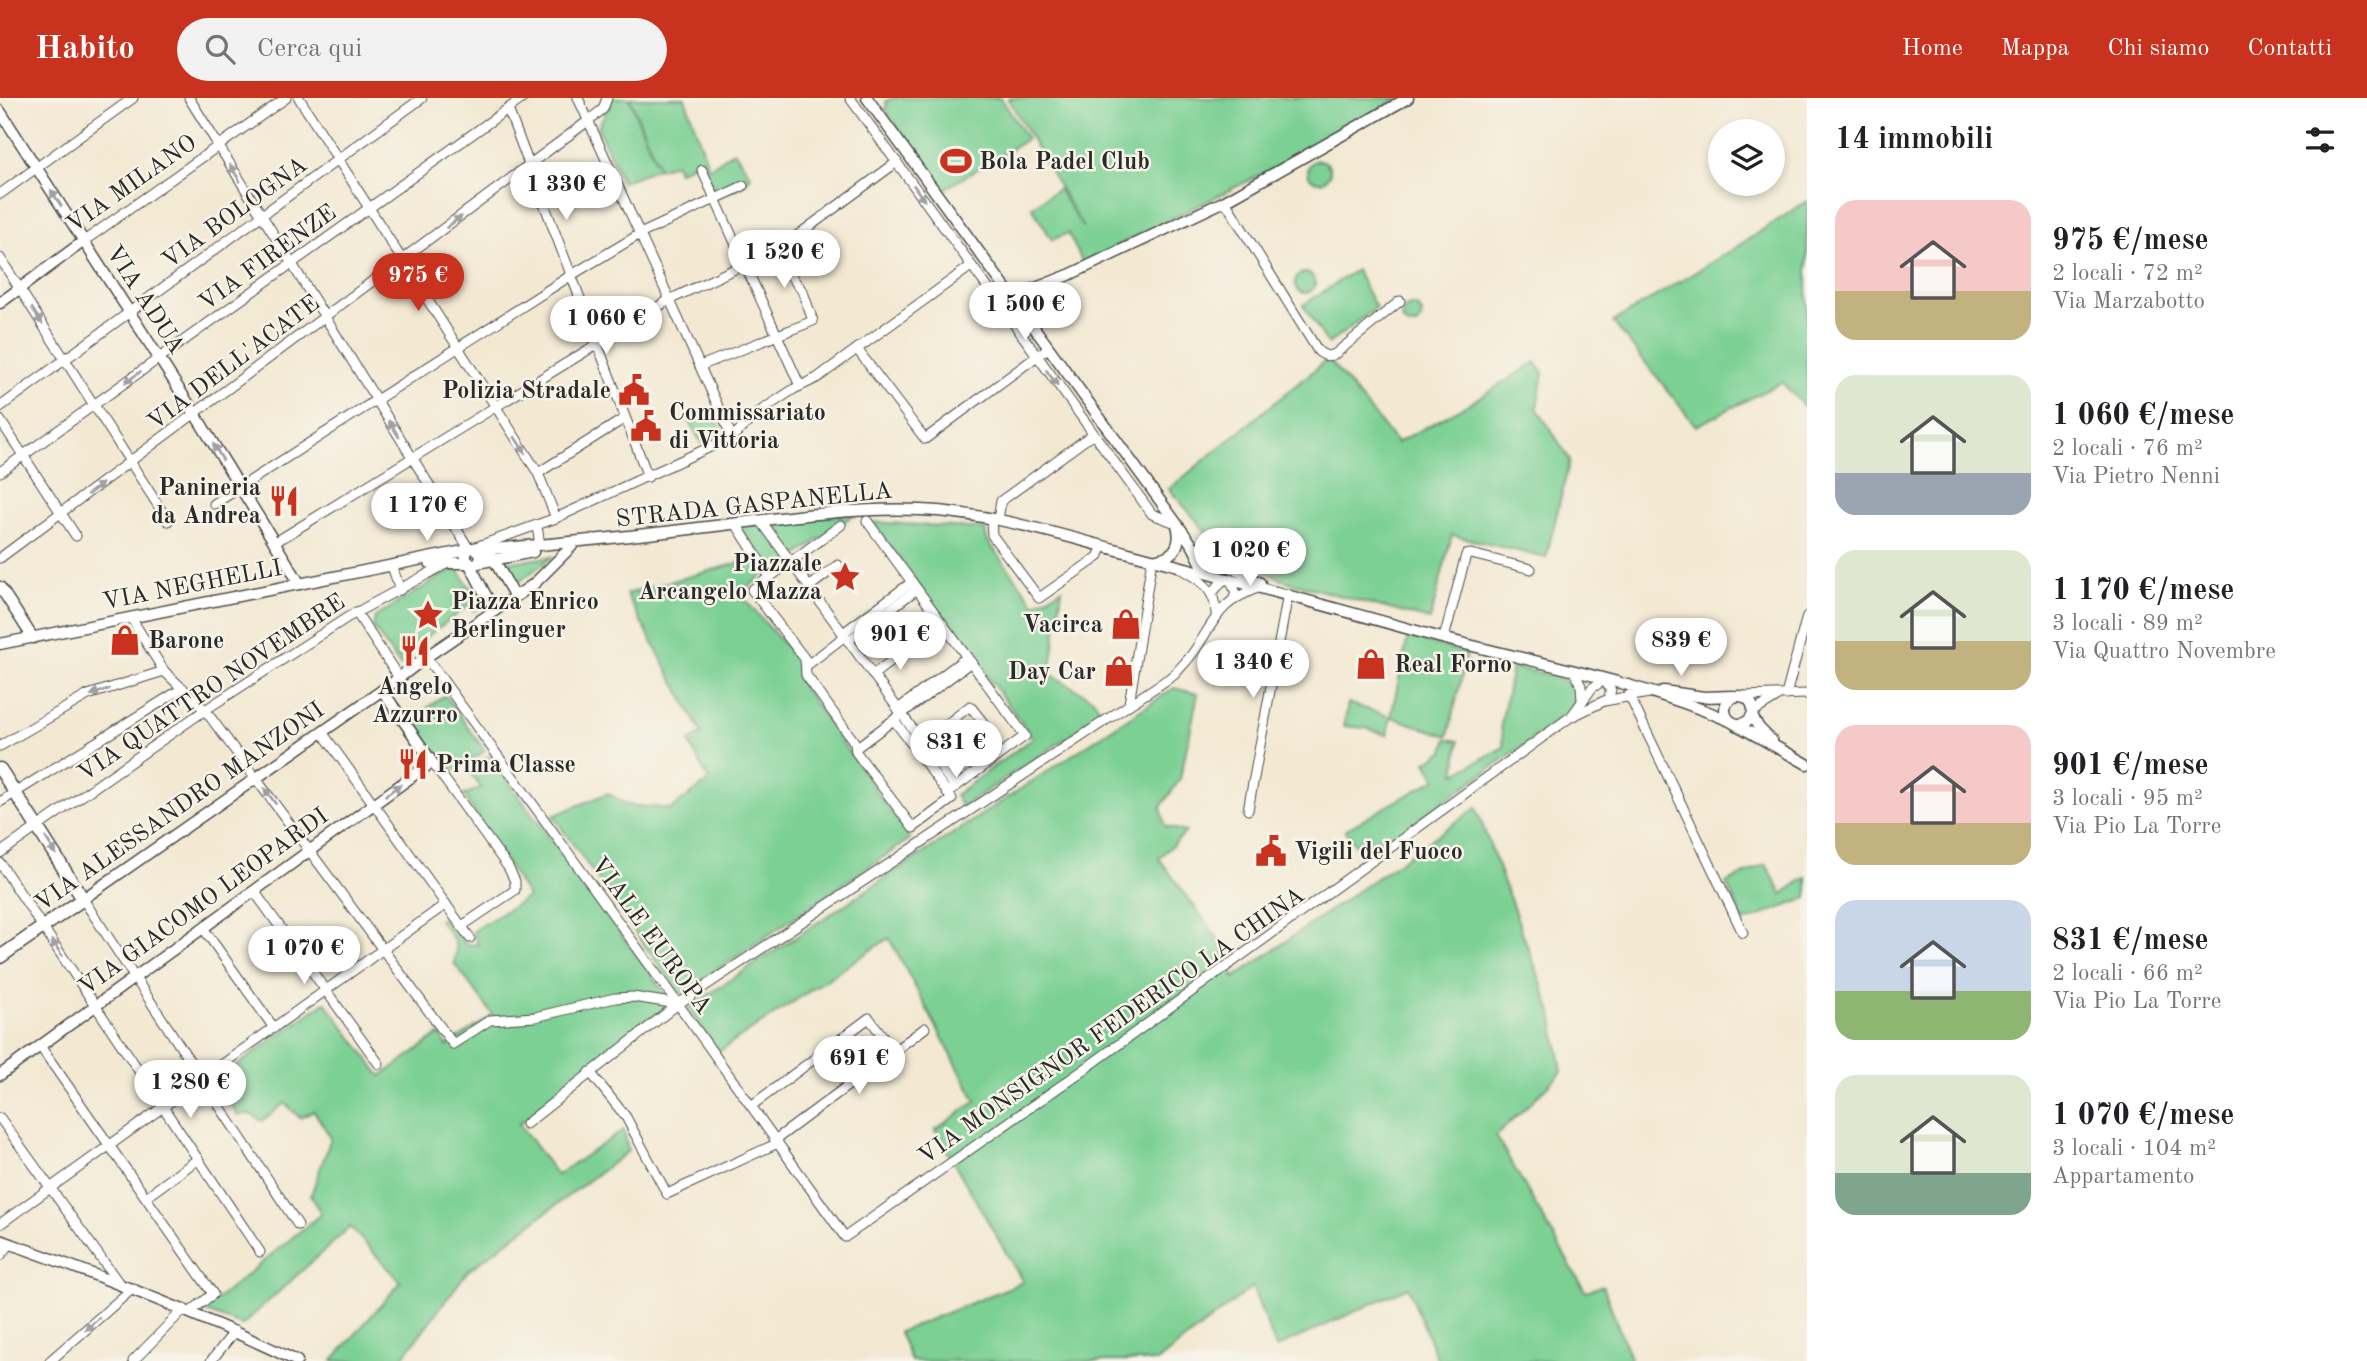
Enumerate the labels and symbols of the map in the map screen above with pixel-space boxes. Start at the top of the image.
street label: VIA MILANO [63,131,201,238]
sports icon: Bola Padel Club [939,144,973,178]
place label: Bola Padel Club [979,151,1150,175]
street label: VIA BOLOGNA [158,153,312,274]
pin: 1 330 € [501,162,631,222]
one-way arrow [229,163,242,182]
one-way arrow [912,184,926,202]
one-way arrow [50,189,63,208]
street label: VIA FIRENZE [195,201,341,316]
one-way arrow [445,215,463,229]
pin: 1 520 € [719,230,849,290]
street label: VIA ADUA [101,242,188,359]
pin: 975 € [369,254,467,313]
pin: 1 500 € [960,282,1090,342]
street label: VIA DELL'ACATE [144,291,325,436]
pin: 1 060 € [541,296,671,356]
one-way arrow [30,306,43,325]
one-way arrow [1045,368,1059,387]
one-way arrow [124,370,142,384]
public building icon: Polizia Stradale [617,373,651,407]
place label: Polizia Stradale [442,380,611,404]
place label: Commissariato di Vittoria [669,402,826,454]
public building icon: Commissariato di Vittoria [629,409,663,443]
one-way arrow [387,419,400,438]
one-way arrow [513,435,526,455]
one-way arrow [212,443,224,462]
place label: Panineria da Andrea [151,477,261,529]
street label: STRADA GASPANELLA [615,480,894,532]
one-way arrow [85,482,104,496]
restaurant icon: Panineria da Andrea [267,484,301,518]
pin: 1 170 € [362,484,492,543]
pin: 1 020 € [1185,528,1315,588]
place label: Piazzale Arcangelo Mazza [638,553,822,605]
street label: VIA NEGHELLI [101,557,284,615]
place icon: Piazzale Arcangelo Mazza [828,560,862,594]
street label: VIA QUATTRO NOVEMBRE [74,590,350,787]
place label: Piazza Enrico Berlinguer [451,591,599,643]
place icon: Piazza Enrico Berlinguer [411,598,445,632]
shop icon: Vacirca [1109,607,1143,641]
pin: 901 € [851,612,949,672]
place label: Vacirca [1022,614,1103,638]
pin: 839 € [1632,618,1730,678]
shop icon: Barone [108,623,142,657]
place label: Barone [148,630,224,654]
restaurant icon: Angelo Azzurro [398,634,432,668]
pin: 1 340 € [1188,640,1318,700]
shop icon: Real Forno [1354,647,1388,681]
shop icon: Day Car [1102,654,1136,688]
place label: Real Forno [1394,654,1512,678]
place label: Day Car [1008,661,1096,685]
place label: Angelo Azzurro [372,676,458,728]
one-way arrow [89,687,110,697]
street label: VIA ALESSANDRO MANZONI [31,698,329,917]
pin: 831 € [907,720,1005,780]
restaurant icon: Prima Classe [396,747,430,781]
place label: Prima Classe [436,754,576,778]
one-way arrow [384,784,402,798]
one-way arrow [263,787,277,805]
street label: VIA GIACOMO LEOPARDI [75,804,333,1001]
public building icon: Vigili del Fuoco [1254,834,1288,868]
one-way arrow [44,837,57,856]
place label: Vigili del Fuoco [1294,841,1463,865]
street label: VIALE EUROPA [585,853,715,1019]
street label: VIA MONSIGNOR FEDERICO LA CHINA [915,883,1310,1170]
pin: 1 070 € [239,926,369,986]
one-way arrow [51,938,64,957]
pin: 691 € [810,1037,908,1096]
pin: 1 280 € [125,1060,255,1120]
one-way arrow [83,1316,100,1332]

